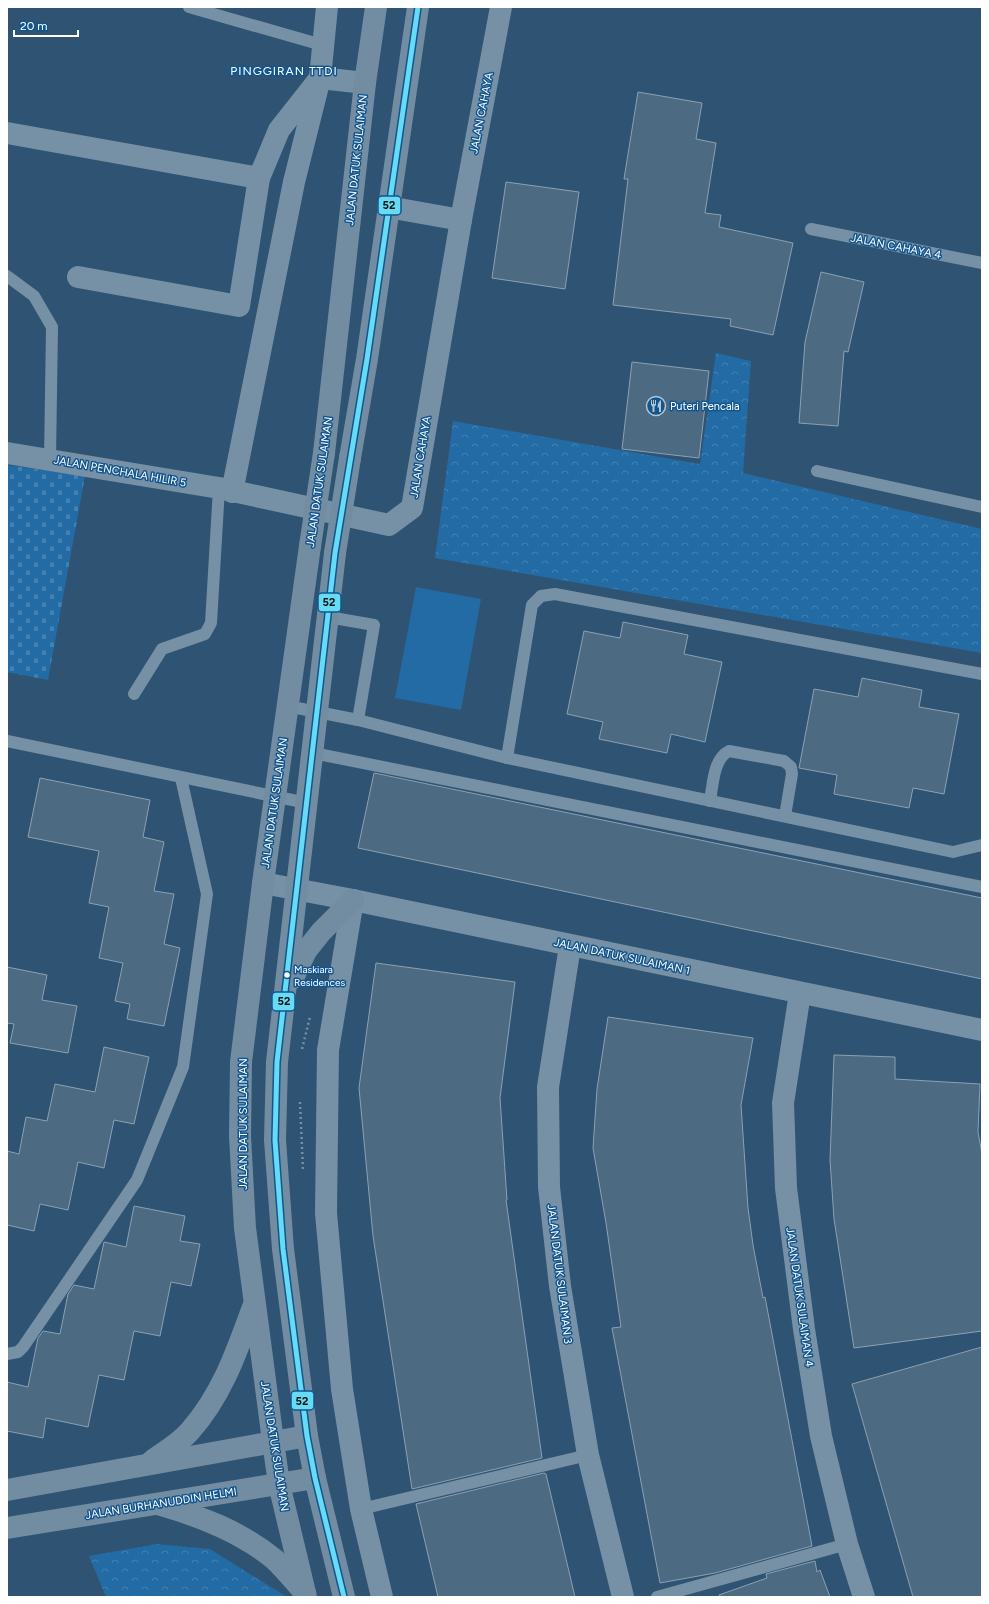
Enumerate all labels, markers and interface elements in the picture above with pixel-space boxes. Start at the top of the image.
scale bar [14,12,78,38]
text: 20 m [20,19,48,33]
district label: PINGGIRAN TTDI [230,64,338,78]
street label: JALAN CAHAYA [467,71,496,155]
street label: JALAN DATUK SULAIMAN [343,94,370,226]
line badge: 52 [378,196,401,215]
text: 52 [383,199,395,212]
street label: JALAN CAHAYA 4 [849,231,943,262]
restaurant icon: Puteri Pencala [645,395,667,417]
place label: Puteri Pencala [670,400,740,413]
street label: JALAN CAHAYA [408,415,433,499]
street label: JALAN DATUK SULAIMAN [304,416,335,548]
street label: JALAN PENCHALA HILIR 5 [53,453,187,490]
line badge: 52 [318,593,341,612]
text: 52 [323,596,335,609]
street label: JALAN DATUK SULAIMAN [259,737,290,869]
street label: JALAN DATUK SULAIMAN 1 [553,936,691,977]
place label: Maskiara Residences [294,963,345,989]
marker: Maskiara Residences [282,970,292,980]
line badge: 52 [272,992,295,1011]
text: 52 [278,995,290,1008]
street label: JALAN DATUK SULAIMAN [237,1058,250,1190]
street label: JALAN DATUK SULAIMAN 3 [545,1204,575,1344]
street label: JALAN DATUK SULAIMAN 4 [783,1226,816,1368]
street label: JALAN DATUK SULAIMAN [258,1380,291,1512]
line badge: 52 [291,1391,314,1410]
text: 52 [296,1395,308,1408]
street label: JALAN BURHANUDDIN HELMI [84,1485,238,1522]

